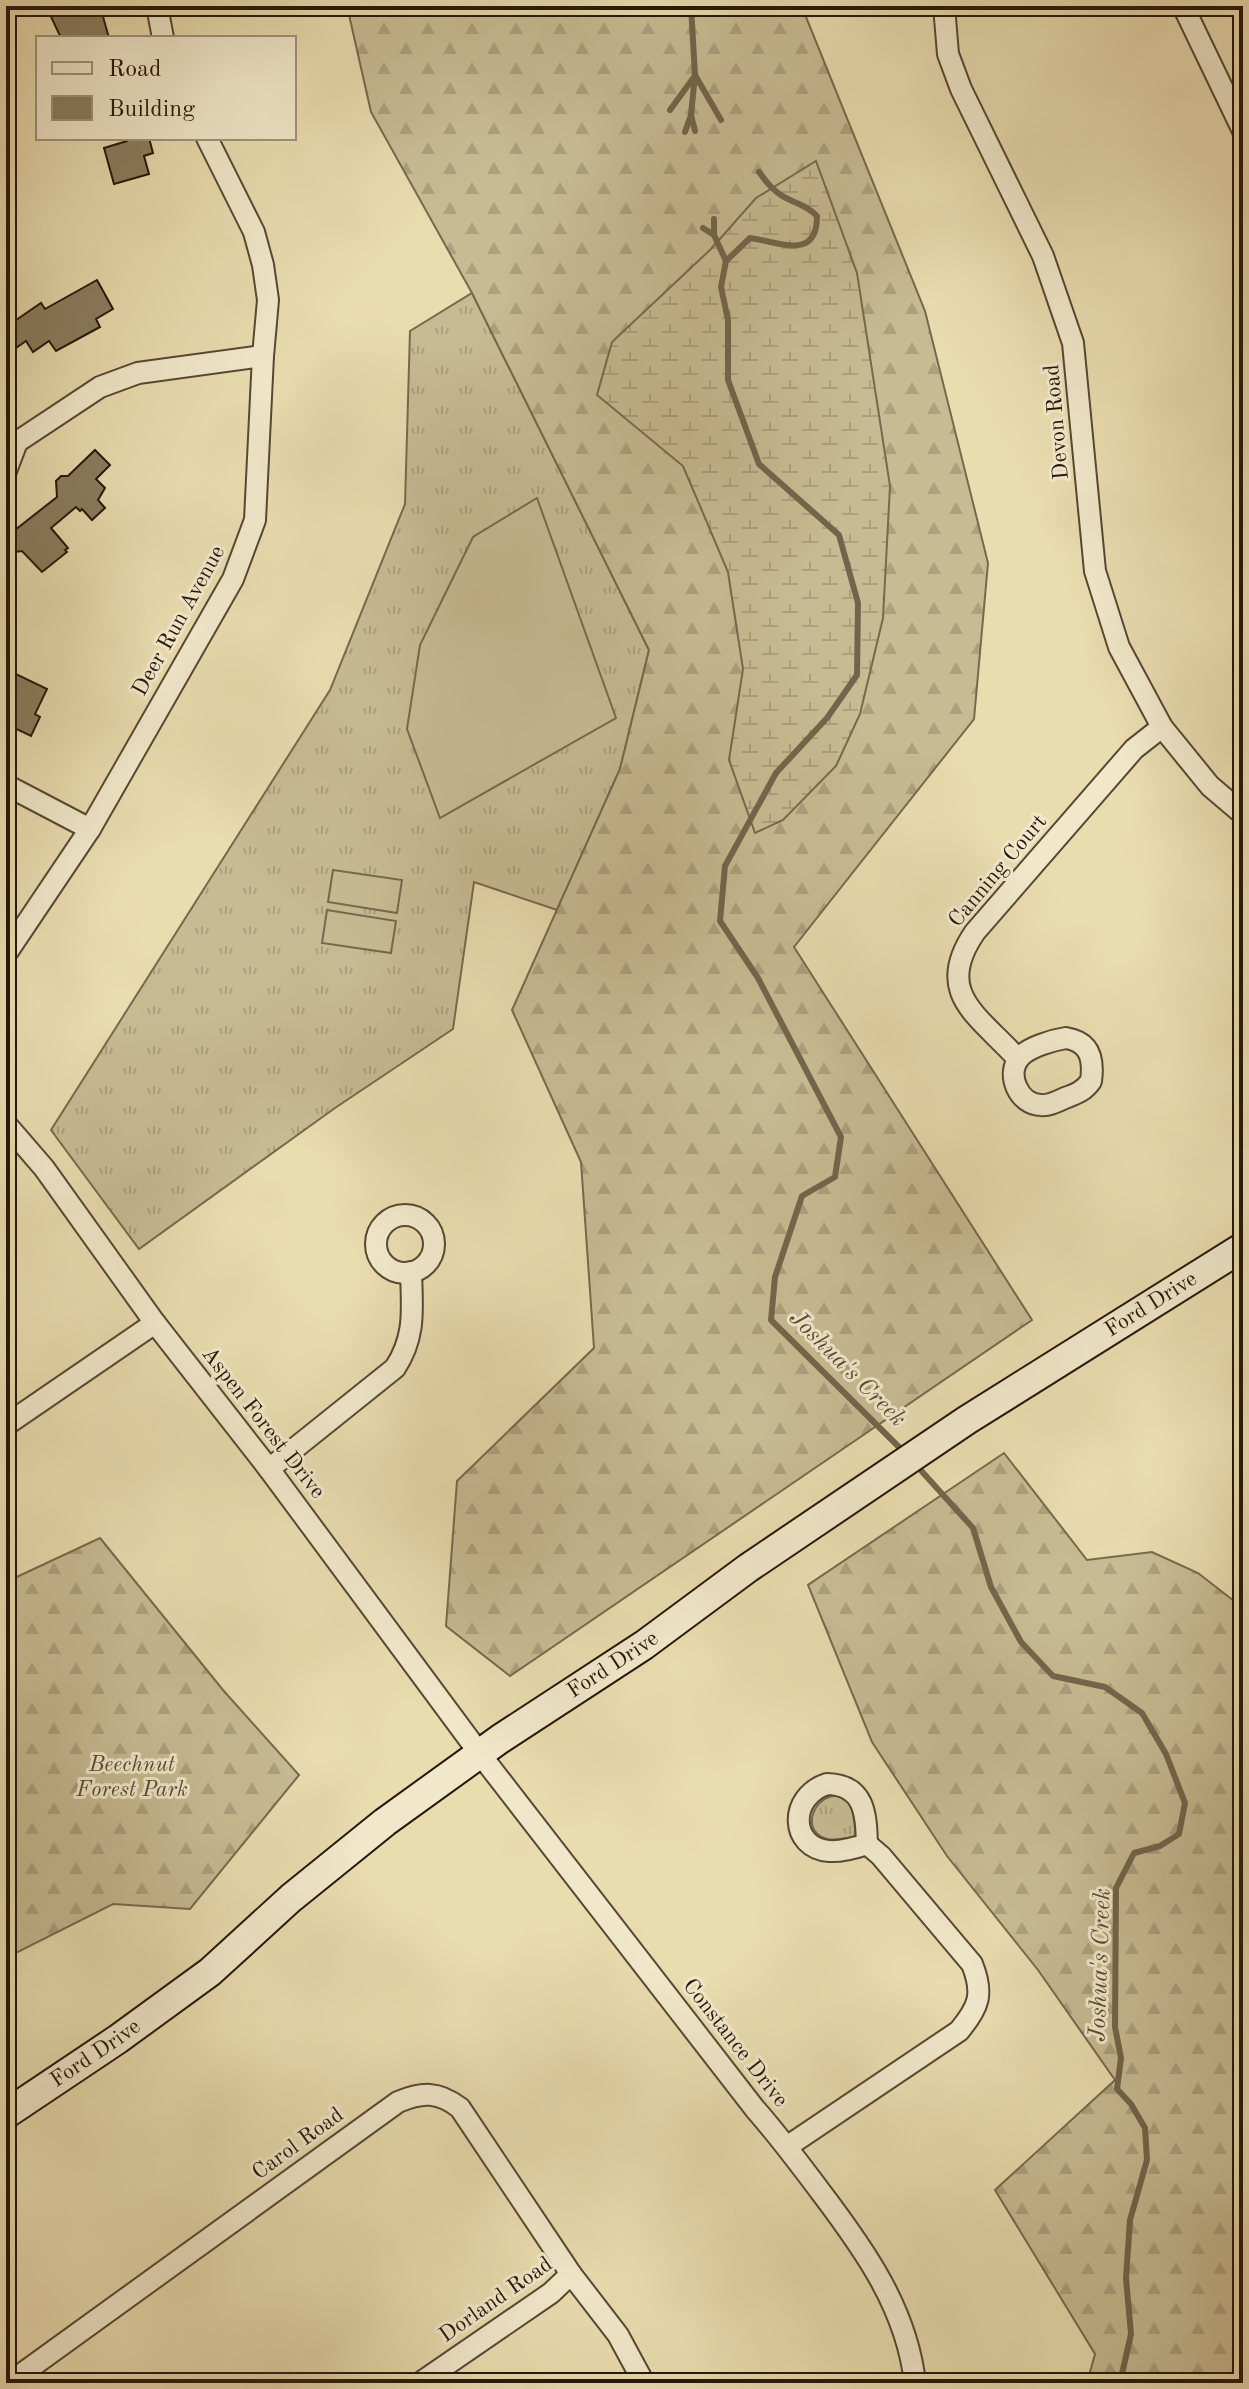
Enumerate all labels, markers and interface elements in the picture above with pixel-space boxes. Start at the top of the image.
legend [36,36,296,140]
text: Road [108,58,161,82]
text: Building [108,98,195,122]
street label: Devon Road [1041,363,1073,481]
street label: Deer Run Avenue [129,542,229,700]
street label: Canning Court [945,811,1051,931]
street label: Ford Drive [1101,1268,1201,1341]
water label: Joshua's Creek [784,1306,910,1432]
street label: Aspen Forest Drive [197,1343,329,1503]
street label: Ford Drive [564,1627,663,1703]
park label: Beechnut Forest Park [75,1754,188,1801]
water label: Joshua's Creek [1086,1888,1116,2042]
street label: Constance Drive [678,1975,792,2111]
street label: Ford Drive [46,2015,145,2092]
street label: Carol Road [248,2104,348,2184]
street label: Dorland Road [435,2253,557,2347]

